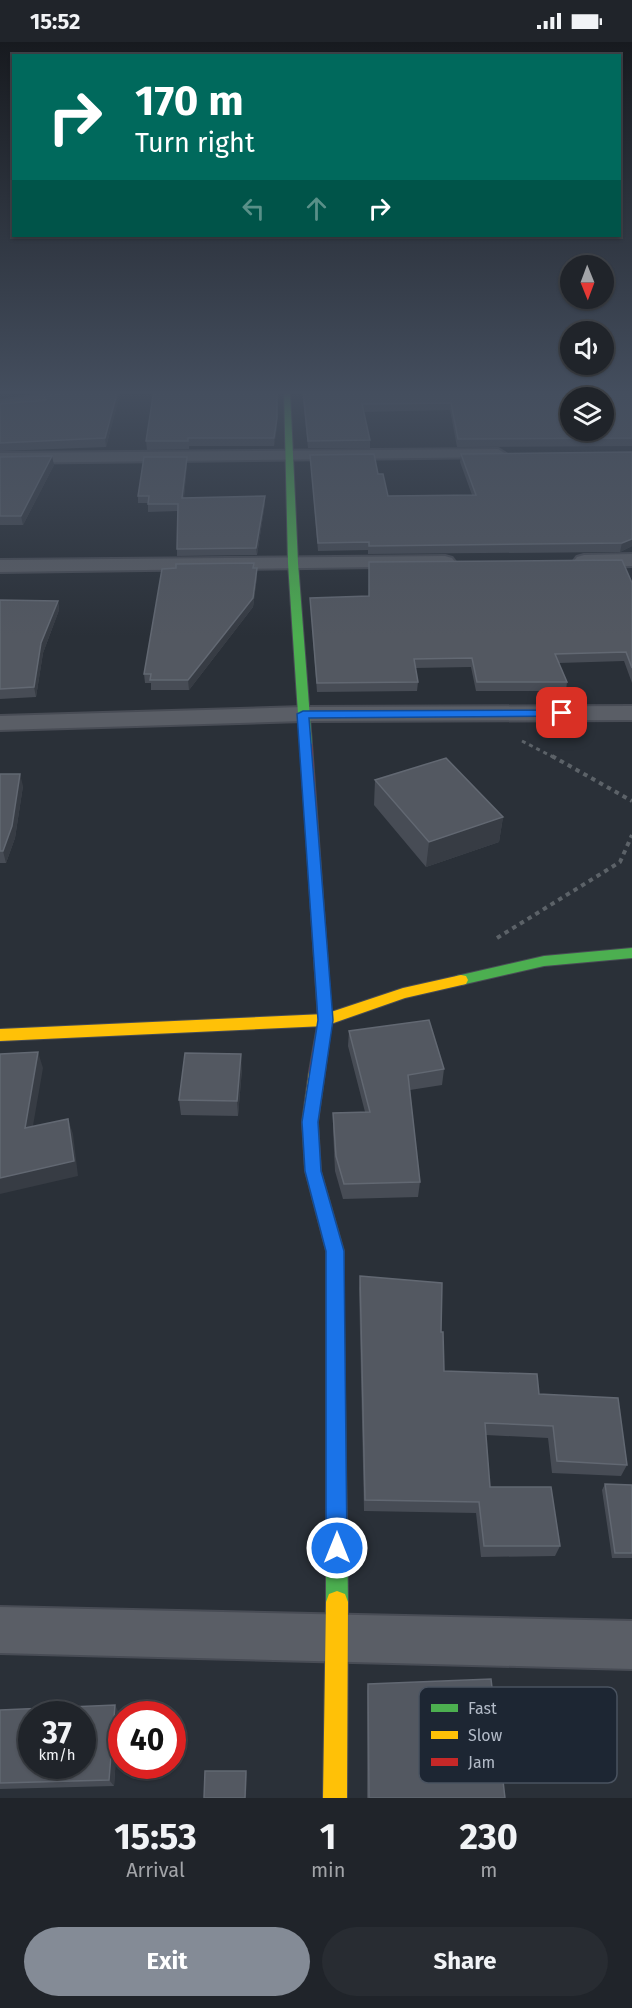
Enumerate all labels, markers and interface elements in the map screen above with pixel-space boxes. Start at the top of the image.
text: 15:52 [30,8,80,35]
text: 170 m [135,76,244,126]
icon: right [36,78,114,156]
text: Turn right [135,127,255,159]
icon: left [237,192,270,225]
icon: ahead [300,192,333,225]
icon: right [363,192,396,225]
north arrow [560,255,614,309]
map controls [560,255,614,441]
button: sound [560,321,614,375]
button: layers [560,387,614,441]
pin [536,687,587,738]
icon: arrive [545,696,578,729]
position arrow [305,1516,369,1580]
legend [419,1687,617,1783]
text: Fast [468,1699,497,1718]
speed limit sign: 40 [108,1701,186,1779]
text: 37 [42,1715,72,1751]
text: Slow [468,1726,503,1745]
text: km/h [38,1746,76,1764]
text: Jam [468,1753,495,1772]
text: 15:53 [114,1815,197,1859]
text: 1 [320,1815,337,1859]
text: 230 [460,1815,518,1859]
text: Arrival [126,1858,185,1882]
text: min [311,1858,345,1882]
text: m [480,1858,497,1882]
button: Exit [24,1927,310,1996]
button: Share [322,1927,608,1996]

